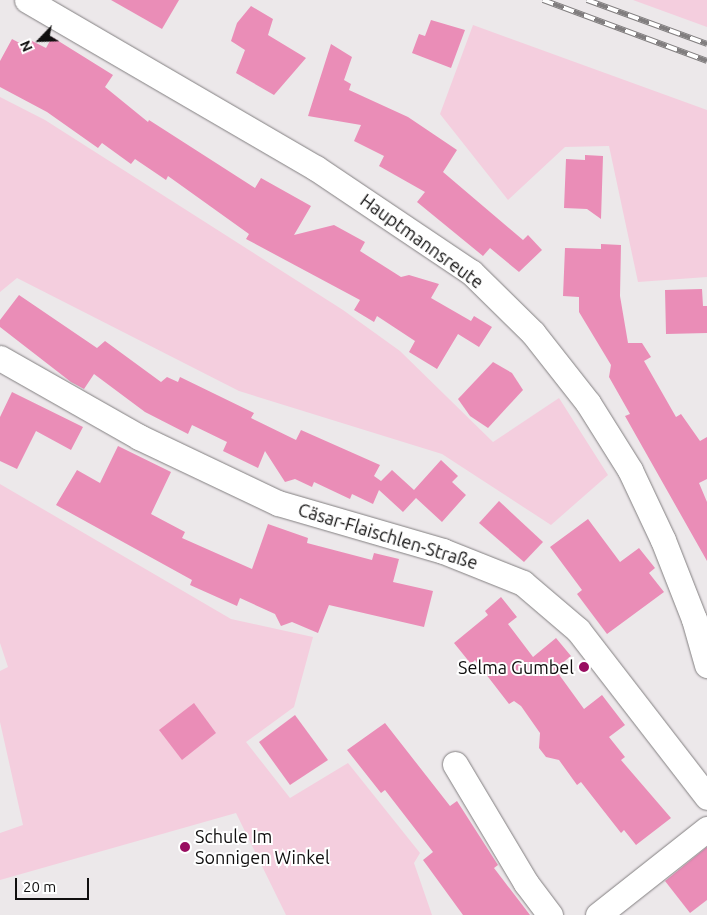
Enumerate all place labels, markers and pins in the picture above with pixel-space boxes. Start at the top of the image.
place label: Selma Gumbel [458,656,574,678]
marker: Selma Gumbel [578,661,590,673]
place label: Schule Im Sonnigen Winkel [195,826,330,869]
marker: Schule Im Sonnigen Winkel [179,841,191,853]

